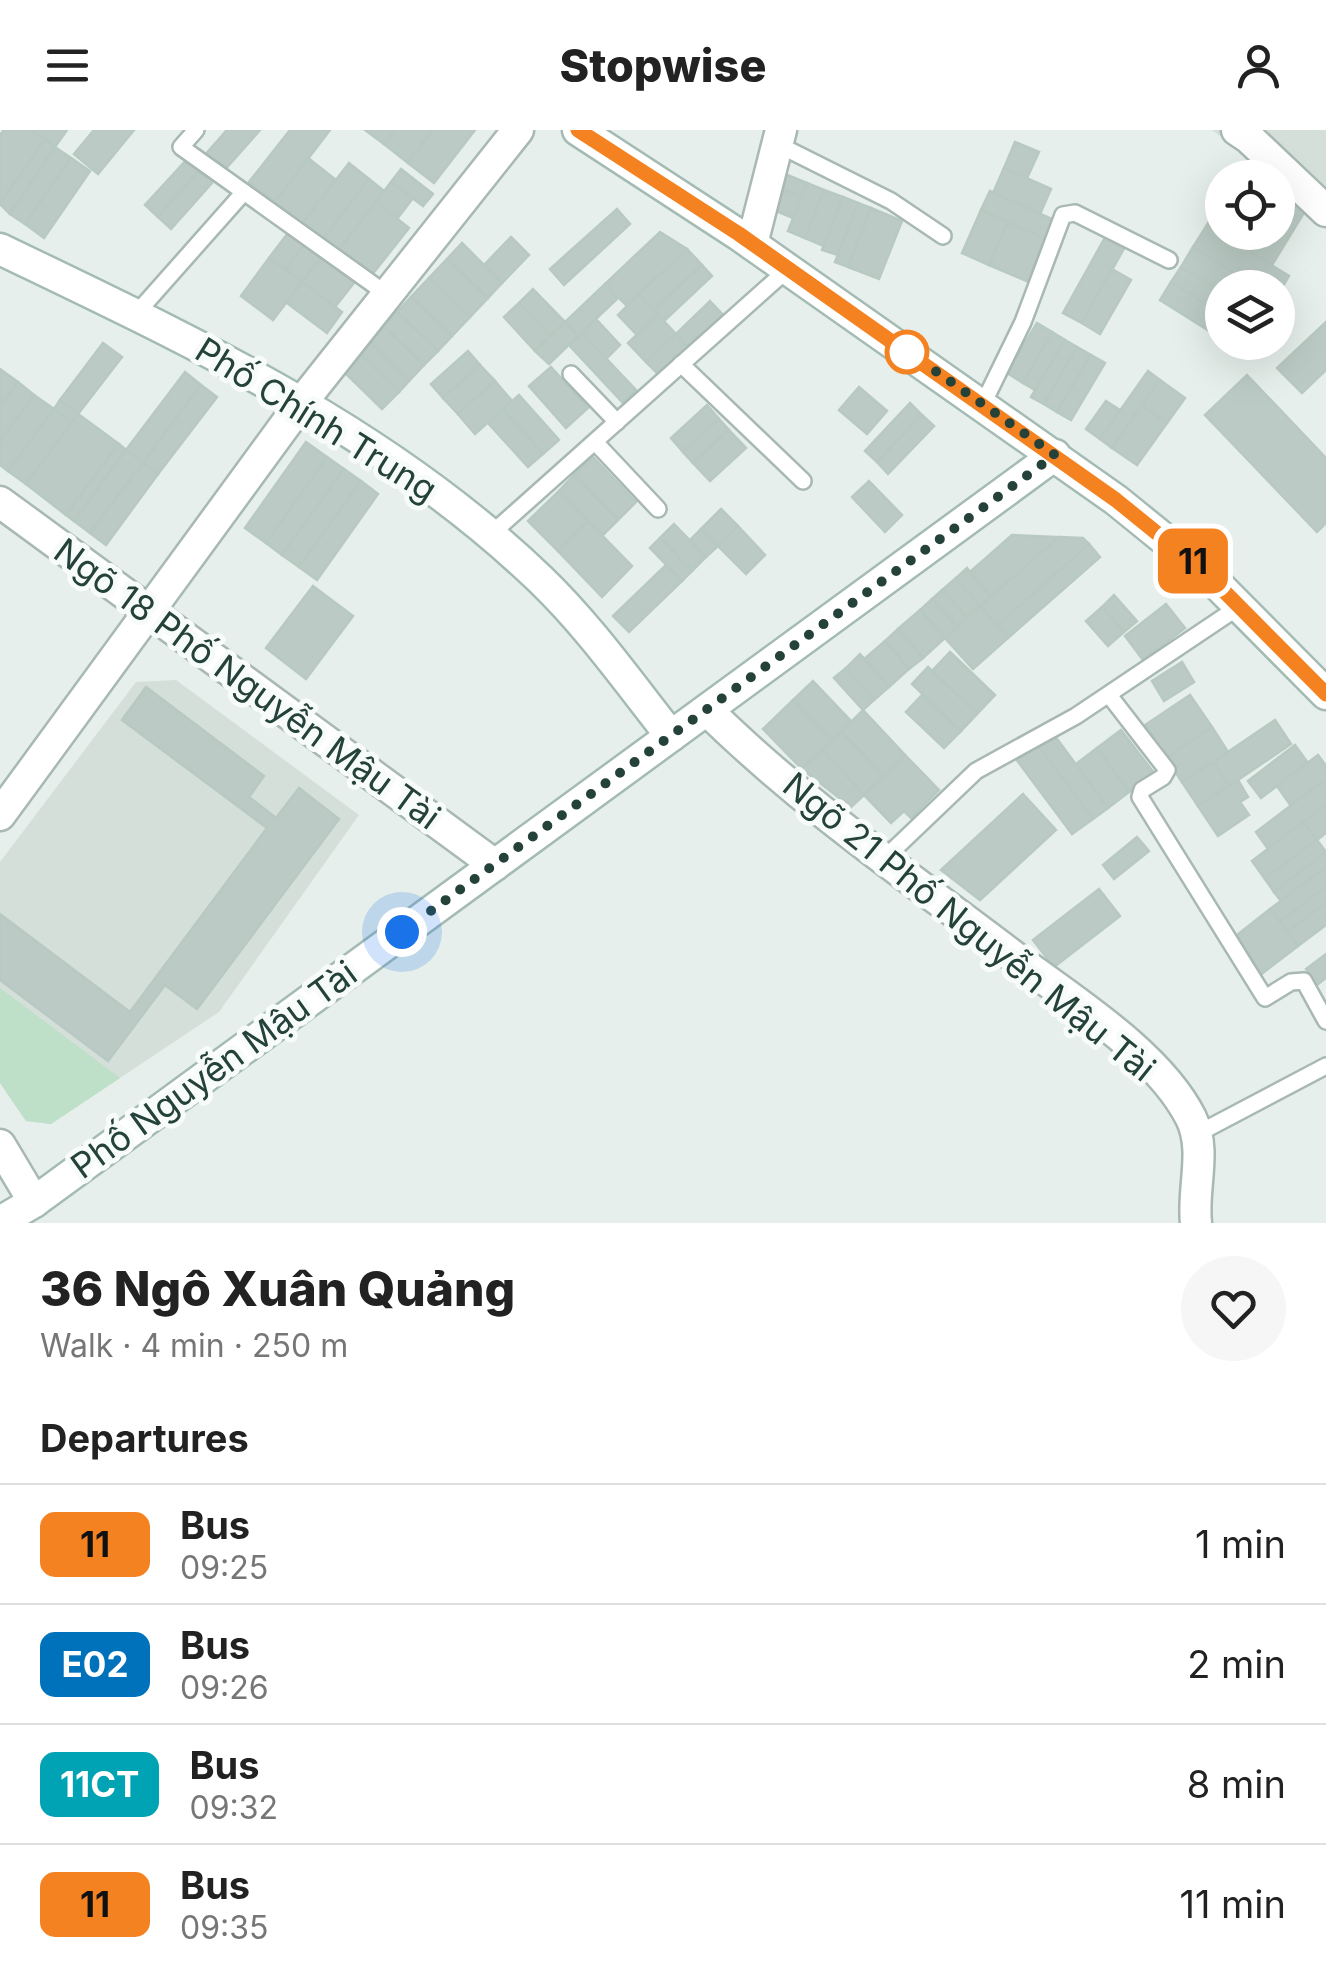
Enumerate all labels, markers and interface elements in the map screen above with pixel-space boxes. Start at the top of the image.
icon: menu [40,38,95,93]
text: Stopwise [560,38,766,93]
icon: person [1231,38,1286,93]
map controls [1205,160,1295,360]
button: locate [1205,160,1295,250]
button: layers [1205,270,1295,360]
street label: Phố Chính Trung [188,328,445,510]
unlabelled marker [886,331,928,373]
line badge: 11 [1148,528,1238,594]
street label: Ngõ 18 Phố Nguyễn Mậu Tài [46,529,449,837]
text: 11 [1178,540,1208,582]
street label: Ngõ 21 Phố Nguyễn Mậu Tài [775,763,1164,1089]
your location [377,907,427,957]
street label: Phố Nguyễn Mậu Tài [63,952,364,1187]
button: heart [1181,1256,1286,1361]
text: 36 Ngô Xuân Quảng [40,1259,515,1318]
text: Walk · 4 min · 250 m [40,1326,348,1365]
text: Departures [40,1415,249,1461]
text: Bus [180,1502,250,1548]
text: 1 min [1195,1521,1286,1567]
text: 11 [80,1523,110,1565]
text: 09:25 [180,1548,268,1587]
text: Bus [180,1622,250,1668]
text: 2 min [1187,1641,1286,1687]
text: E02 [62,1643,128,1685]
text: 09:26 [180,1668,269,1707]
text: Bus [189,1742,260,1788]
text: 8 min [1187,1761,1286,1807]
text: 11CT [60,1763,139,1805]
text: 09:32 [189,1788,278,1827]
text: Bus [180,1862,250,1908]
text: 11 min [1179,1881,1286,1927]
text: 11 [80,1883,110,1925]
text: 09:35 [180,1908,268,1947]

